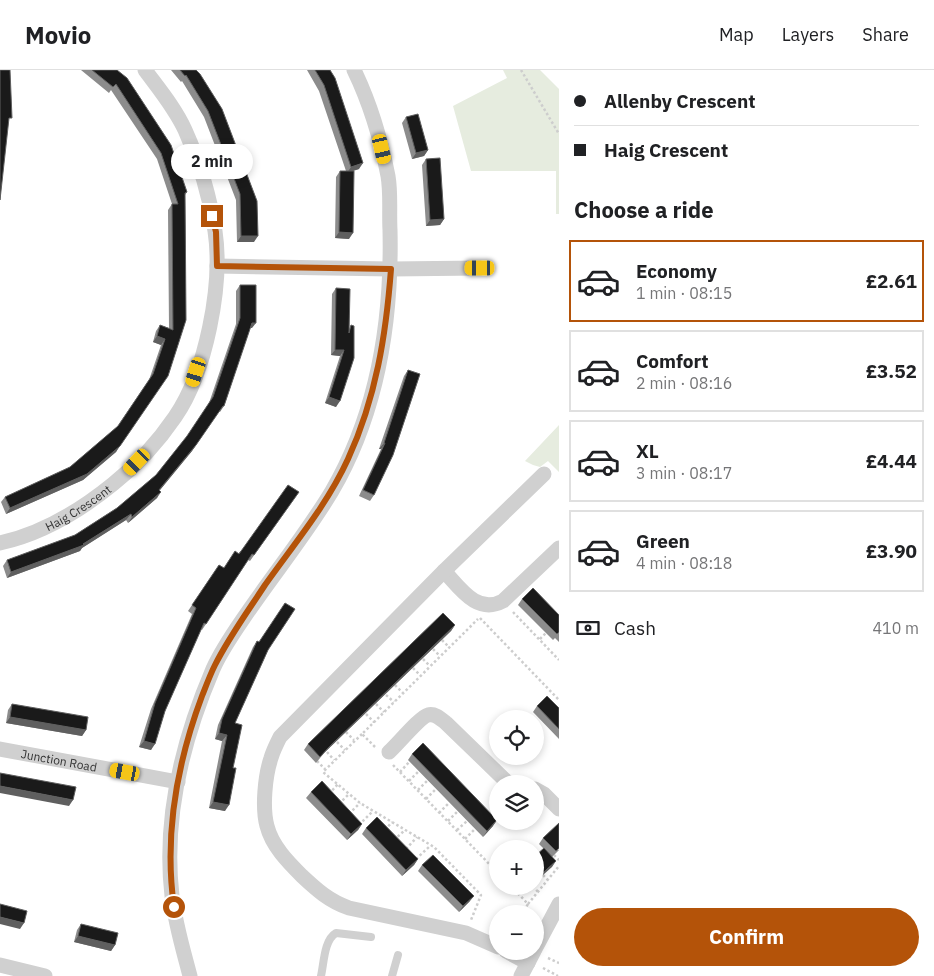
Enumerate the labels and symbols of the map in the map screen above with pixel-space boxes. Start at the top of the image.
car [371,133,392,165]
callout: 2 min [171,144,253,178]
route end [201,205,223,227]
car [465,261,495,276]
car [184,355,207,389]
car [121,446,152,478]
street label: Haig Crescent [42,481,114,534]
street label: Junction Road [20,746,98,774]
car [108,762,141,782]
route start [163,896,185,918]

